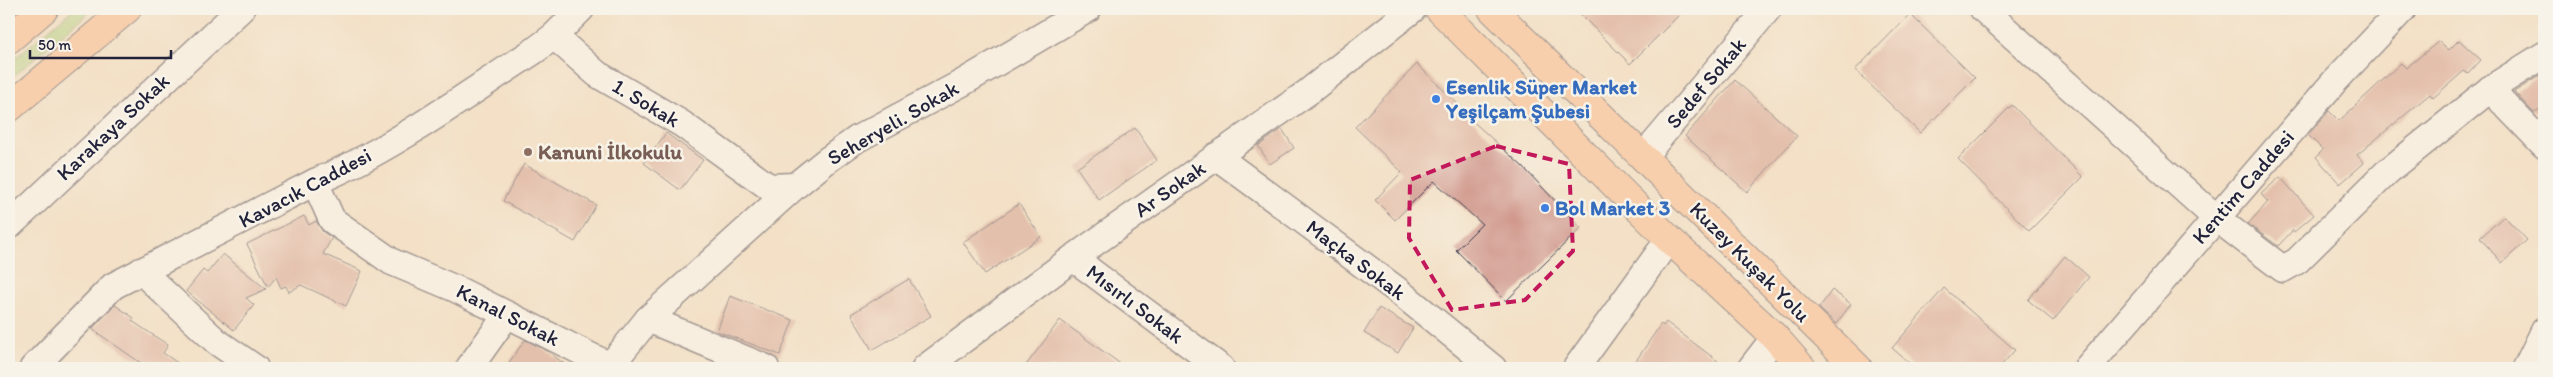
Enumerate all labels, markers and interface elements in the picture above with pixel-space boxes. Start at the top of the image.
scale bar [30,28,171,60]
street label: Sedef Sokak [1660,32,1751,133]
text: 50 m [38,36,71,54]
street label: Karakaya Sokak [51,68,174,185]
street label: 1. Sokak [608,73,685,133]
place label: Esenlik Süper Market Yeşilçam Şubesi [1445,74,1637,124]
street label: Seheryeli. Sokak [823,75,963,170]
marker: Esenlik Süper Market Yeşilçam Şubesi [1430,93,1442,105]
street label: Kentim Caddesi [2186,125,2299,249]
place label: Kanuni İlkokulu [538,139,682,164]
street label: Kavacık Caddesi [234,142,375,233]
marker: Kanuni İlkokulu [522,146,534,158]
street label: Ar Sokak [1129,155,1210,222]
place label: Bol Market 3 [1555,195,1670,220]
street label: Kuzey Kuşak Yolu [1685,196,1816,327]
marker: Bol Market 3 [1539,202,1551,214]
street label: Maçka Sokak [1302,214,1411,305]
street label: Mısırlı Sokak [1082,259,1189,348]
street label: Kanal Sokak [452,278,564,351]

